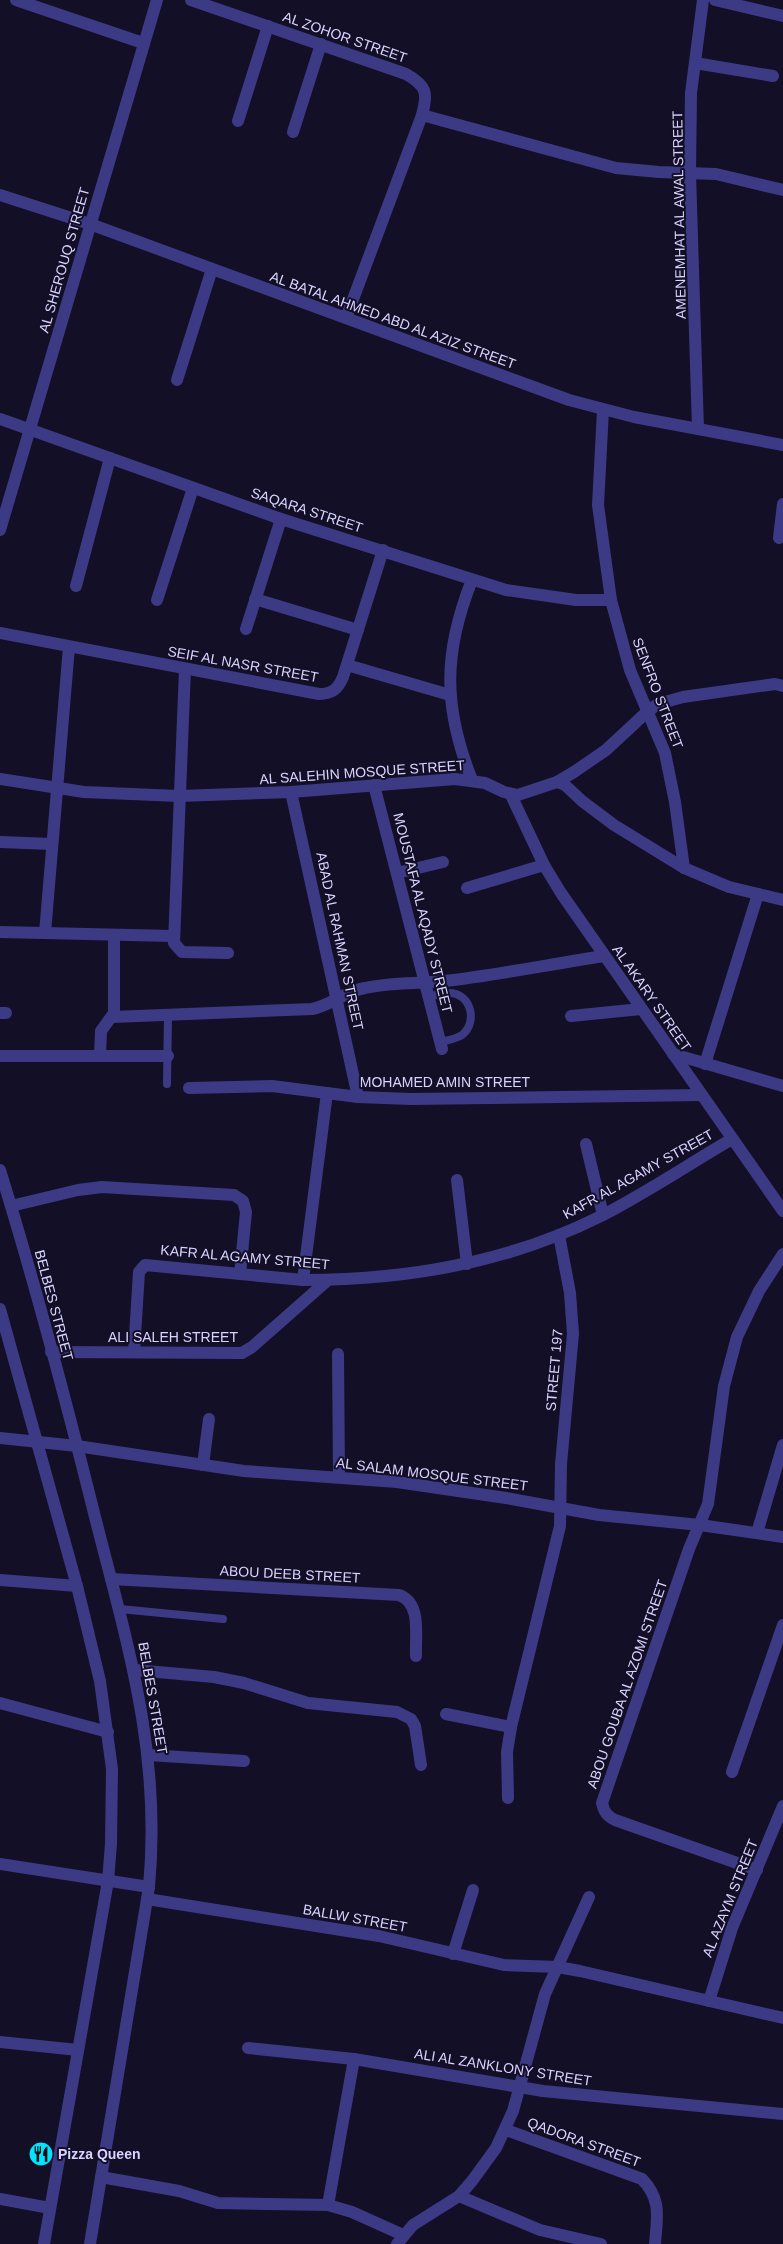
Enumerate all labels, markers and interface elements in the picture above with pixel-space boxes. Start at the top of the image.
street label: AL ZOHOR STREET [281,8,410,66]
street label: AMENEMHAT AL AWAL STREET [669,110,689,319]
street label: AL SHEROUQ STREET [36,185,93,334]
street label: AL BATAL AHMED ABD AL AZIZ STREET [268,268,518,372]
street label: SAQARA STREET [249,484,365,536]
street label: SENFRO STREET [629,635,687,751]
street label: SEIF AL NASR STREET [166,643,320,685]
street label: AL SALEHIN MOSQUE STREET [259,757,466,787]
street label: MOUSTAFA AL AQADY STREET [390,811,456,1015]
street label: ABAD AL RAHMAN STREET [313,851,367,1032]
street label: AL AKARY STREET [609,942,695,1054]
street label: MOHAMED AMIN STREET [360,1074,531,1090]
street label: KAFR AL AGAMY STREET [560,1126,716,1222]
street label: KAFR AL AGAMY STREET [160,1242,331,1272]
street label: BELBES STREET [32,1248,77,1362]
street label: STREET 197 [542,1328,566,1412]
street label: ALI SALEH STREET [108,1329,238,1345]
street label: AL SALAM MOSQUE STREET [335,1454,529,1494]
street label: ABOU DEEB STREET [219,1562,361,1586]
street label: ABOU GOUBA AL AZOMI STREET [584,1577,670,1790]
street label: BELBES STREET [135,1641,171,1756]
street label: AL AZAYM STREET [699,1836,761,1959]
street label: BALLW STREET [302,1901,409,1935]
street label: ALI AL ZANKLONY STREET [413,2045,593,2089]
street label: QADORA STREET [525,2114,643,2170]
restaurant icon: Pizza Queen [28,2141,54,2167]
place label: Pizza Queen [58,2146,140,2162]

